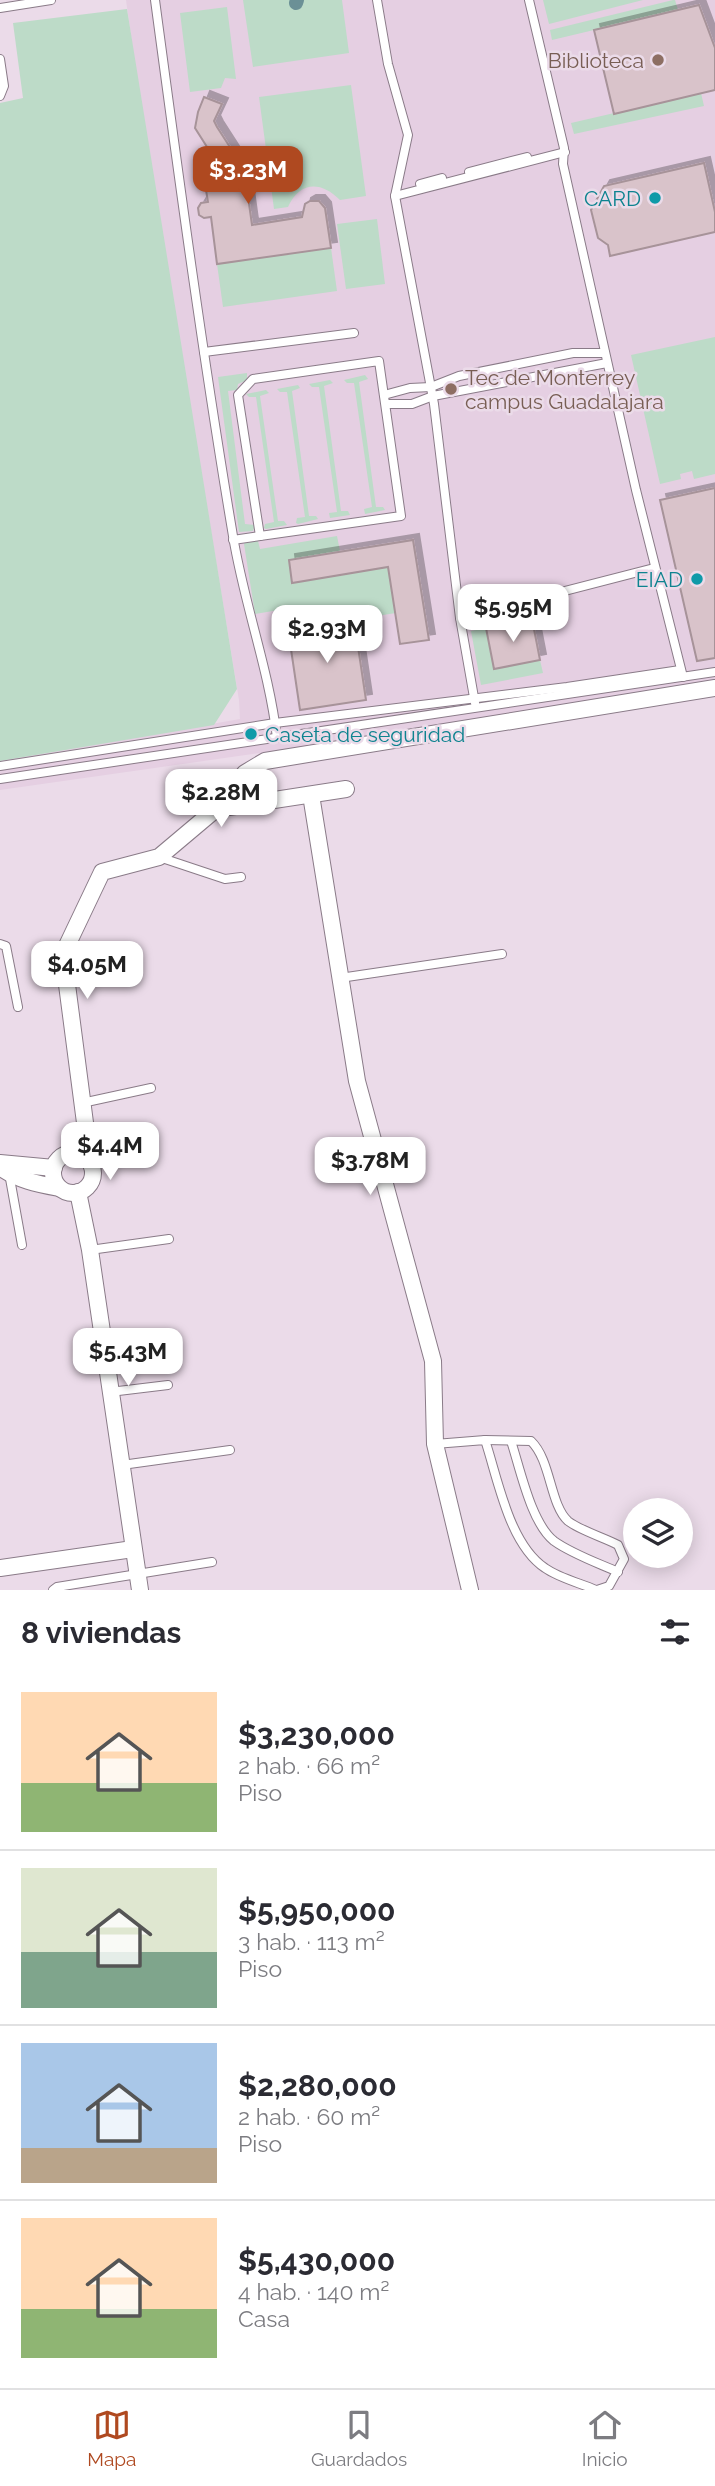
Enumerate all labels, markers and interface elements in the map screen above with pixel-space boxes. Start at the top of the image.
place label: Biblioteca [548,48,644,73]
marker: Biblioteca [650,52,666,68]
pin: $3.23M [191,146,305,206]
text: $3.23M [209,155,287,182]
place label: CARD [584,186,641,211]
marker: CARD [647,190,663,206]
place label: Tec de Monterrey campus Guadalajara [465,365,664,414]
marker: Tec de Monterrey campus Guadalajara [443,381,459,397]
place label: EIAD [636,567,683,592]
marker: EIAD [689,571,705,587]
pin: $5.95M [456,584,570,644]
text: $5.95M [474,593,552,620]
pin: $2.93M [270,606,384,665]
text: $2.93M [287,614,367,641]
place label: Caseta de seguridad [265,722,465,747]
marker: Caseta de seguridad [243,726,259,742]
pin: $2.28M [164,770,278,829]
text: $2.28M [181,778,261,805]
pin: $4.05M [30,942,144,1001]
text: $4.05M [47,950,127,977]
pin: $4.4M [61,1122,159,1182]
text: $4.4M [77,1131,143,1158]
pin: $3.78M [313,1138,427,1197]
text: $3.78M [331,1146,409,1173]
pin: $5.43M [71,1328,185,1388]
text: $5.43M [89,1337,167,1364]
map controls [623,1498,693,1568]
button: layers [623,1498,693,1568]
icon: filters [656,1613,694,1651]
text: 8 viviendas [21,1615,181,1650]
text: $3,230,000 [238,1717,395,1752]
icon: home [77,1720,161,1804]
text: 2 hab. · 66 m² [238,1752,380,1779]
text: Piso [238,1779,282,1806]
text: $5,950,000 [238,1893,396,1928]
icon: home [77,1896,161,1980]
text: 3 hab. · 113 m² [238,1928,385,1955]
text: Piso [238,1955,282,1982]
text: $2,280,000 [238,2068,397,2103]
icon: home [77,2071,161,2155]
text: 2 hab. · 60 m² [238,2103,380,2130]
text: Piso [238,2130,282,2157]
text: $5,430,000 [238,2243,395,2278]
icon: home [77,2246,161,2330]
text: 4 hab. · 140 m² [238,2278,389,2305]
text: Casa [238,2305,290,2332]
tab: Mapa [87,2406,136,2470]
tab: Guardados [311,2406,407,2470]
tab: Inicio [582,2406,628,2470]

